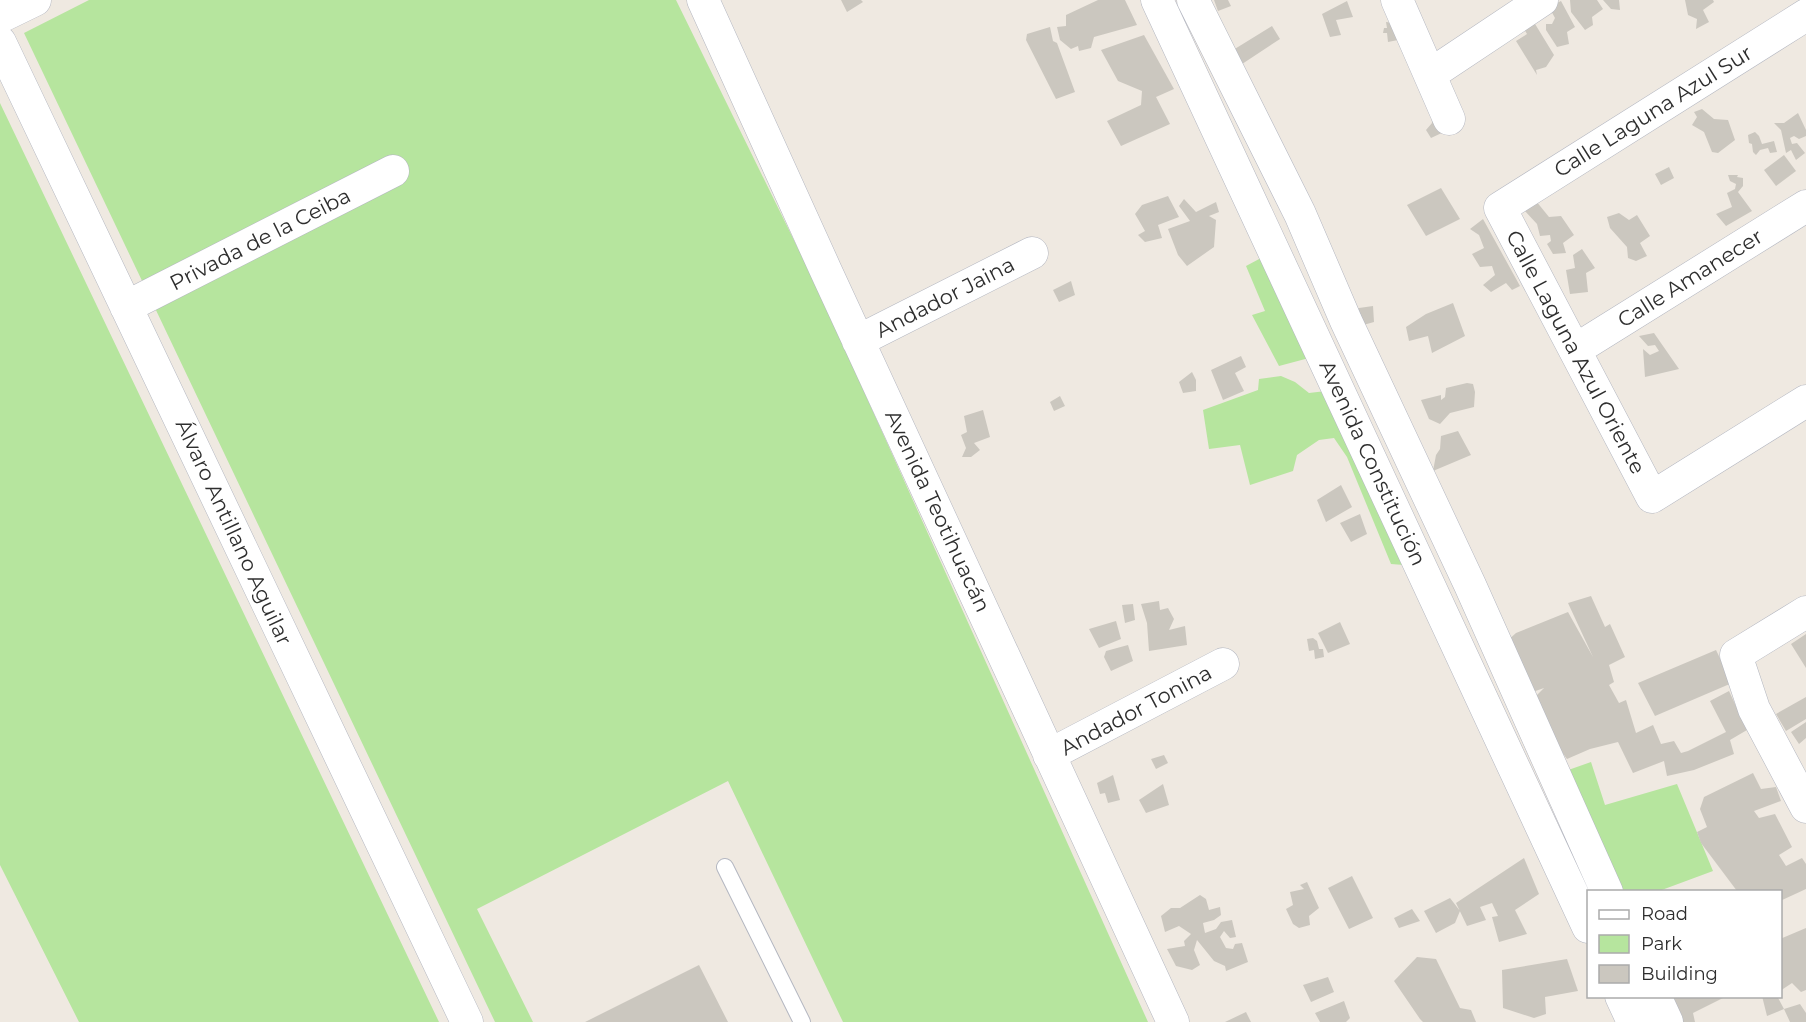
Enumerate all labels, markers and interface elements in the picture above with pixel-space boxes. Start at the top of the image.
street label: Calle Laguna Azul Sur [1550,40,1756,182]
street label: Privada de la Ceiba [166,183,354,295]
street label: Calle Amanecer [1613,223,1767,333]
street label: Calle Laguna Azul Oriente [1501,226,1651,478]
street label: Andador Jaina [871,251,1019,343]
street label: Avenida Constitución [1314,356,1432,570]
street label: Avenida Teotihuacán [880,406,996,616]
street label: Álvaro Antillano Aguilar [171,415,297,649]
street label: Andador Tonina [1056,660,1216,760]
legend [1587,890,1782,998]
text: Road [1641,903,1688,925]
text: Park [1641,933,1682,955]
text: Building [1641,963,1718,985]

